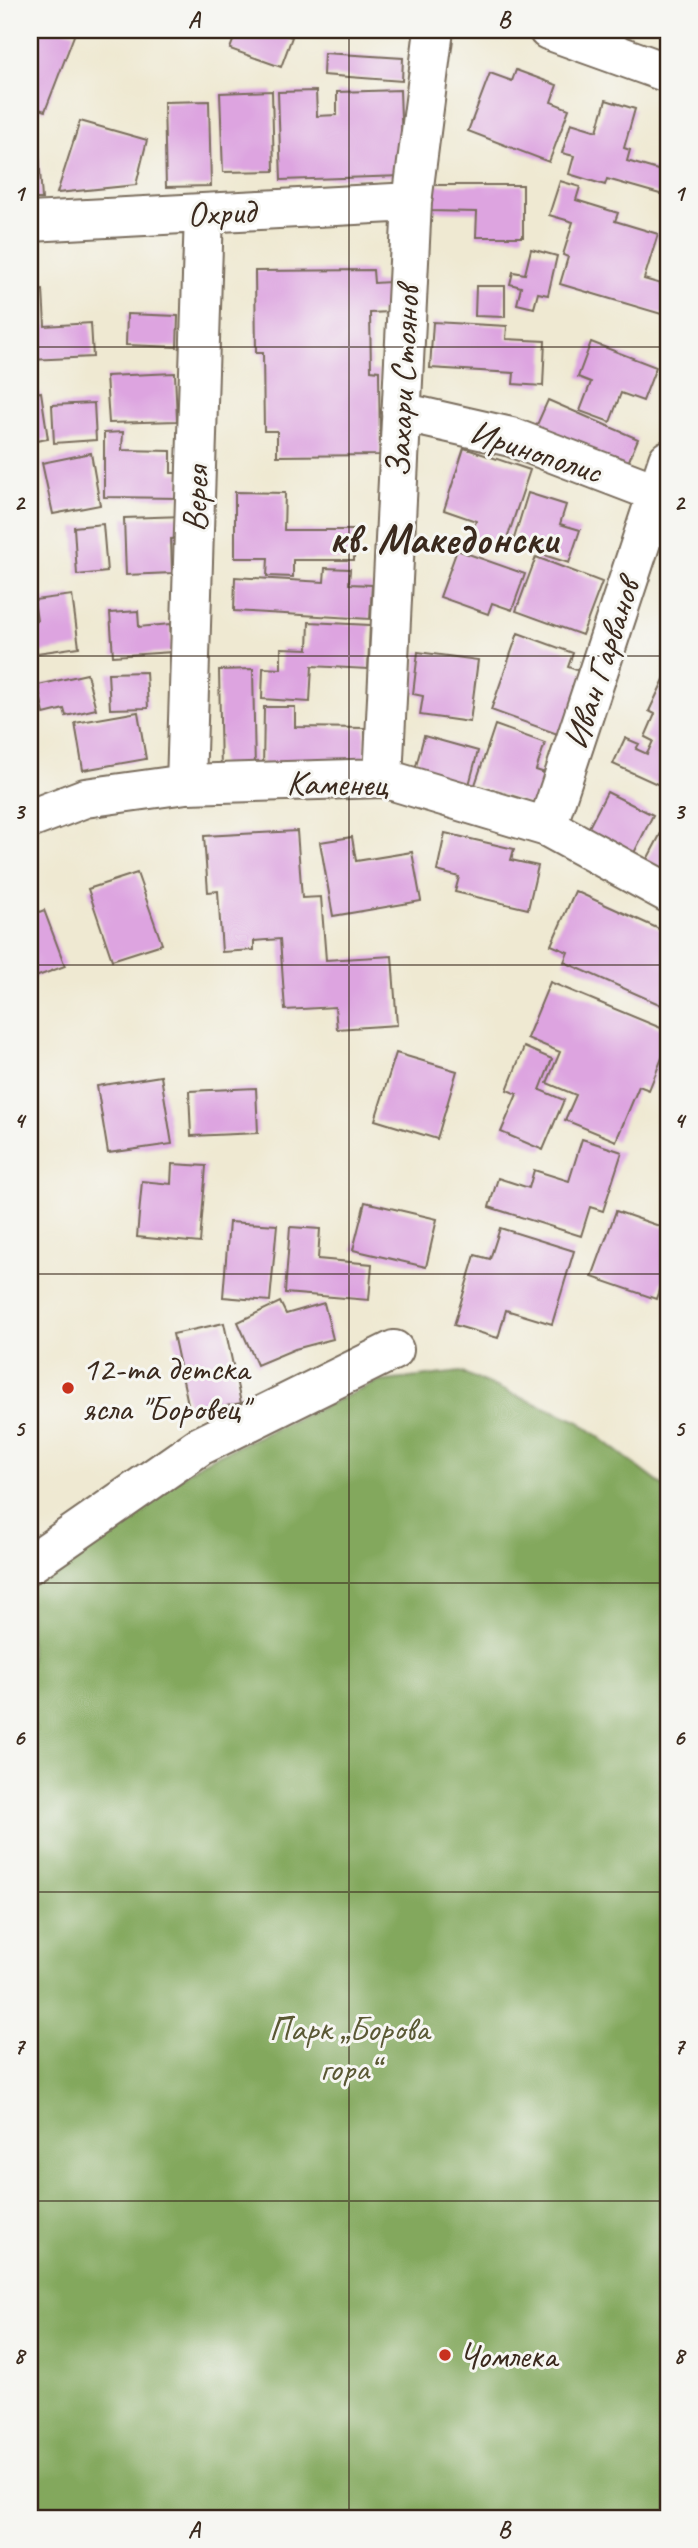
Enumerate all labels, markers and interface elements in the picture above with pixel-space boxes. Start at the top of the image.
text: A [188,5,202,34]
text: B [498,5,512,34]
text: 1 [14,179,27,208]
text: 1 [674,179,687,208]
street label: Охрид [186,188,260,237]
street label: Захари Стоянов [375,280,430,479]
street label: Иринополис [464,409,609,494]
street label: Верея [172,462,219,533]
text: 2 [14,488,27,517]
text: 2 [674,488,687,517]
district label: кв. Македонски [329,513,561,566]
street label: Иван Гарванов [553,568,652,755]
street label: Каменец [286,760,390,807]
text: 3 [14,797,27,826]
text: 3 [674,797,687,826]
text: 4 [14,1106,27,1135]
text: 4 [674,1106,687,1135]
place label: 12-та детска ясла "Боровец" [82,1346,255,1431]
marker: 12-та детска ясла "Боровец" [60,1380,76,1396]
text: 5 [14,1414,26,1443]
text: 5 [674,1414,686,1443]
text: 6 [14,1723,27,1752]
text: 6 [674,1723,687,1752]
park label: Парк „Борова гора“ [269,2006,432,2091]
text: 7 [14,2032,27,2061]
text: 7 [674,2032,687,2061]
place label: Чомлека [459,2333,560,2378]
text: 8 [14,2341,27,2370]
text: 8 [674,2341,687,2370]
marker: Чомлека [437,2347,453,2363]
text: A [188,2515,202,2544]
text: B [498,2515,512,2544]

